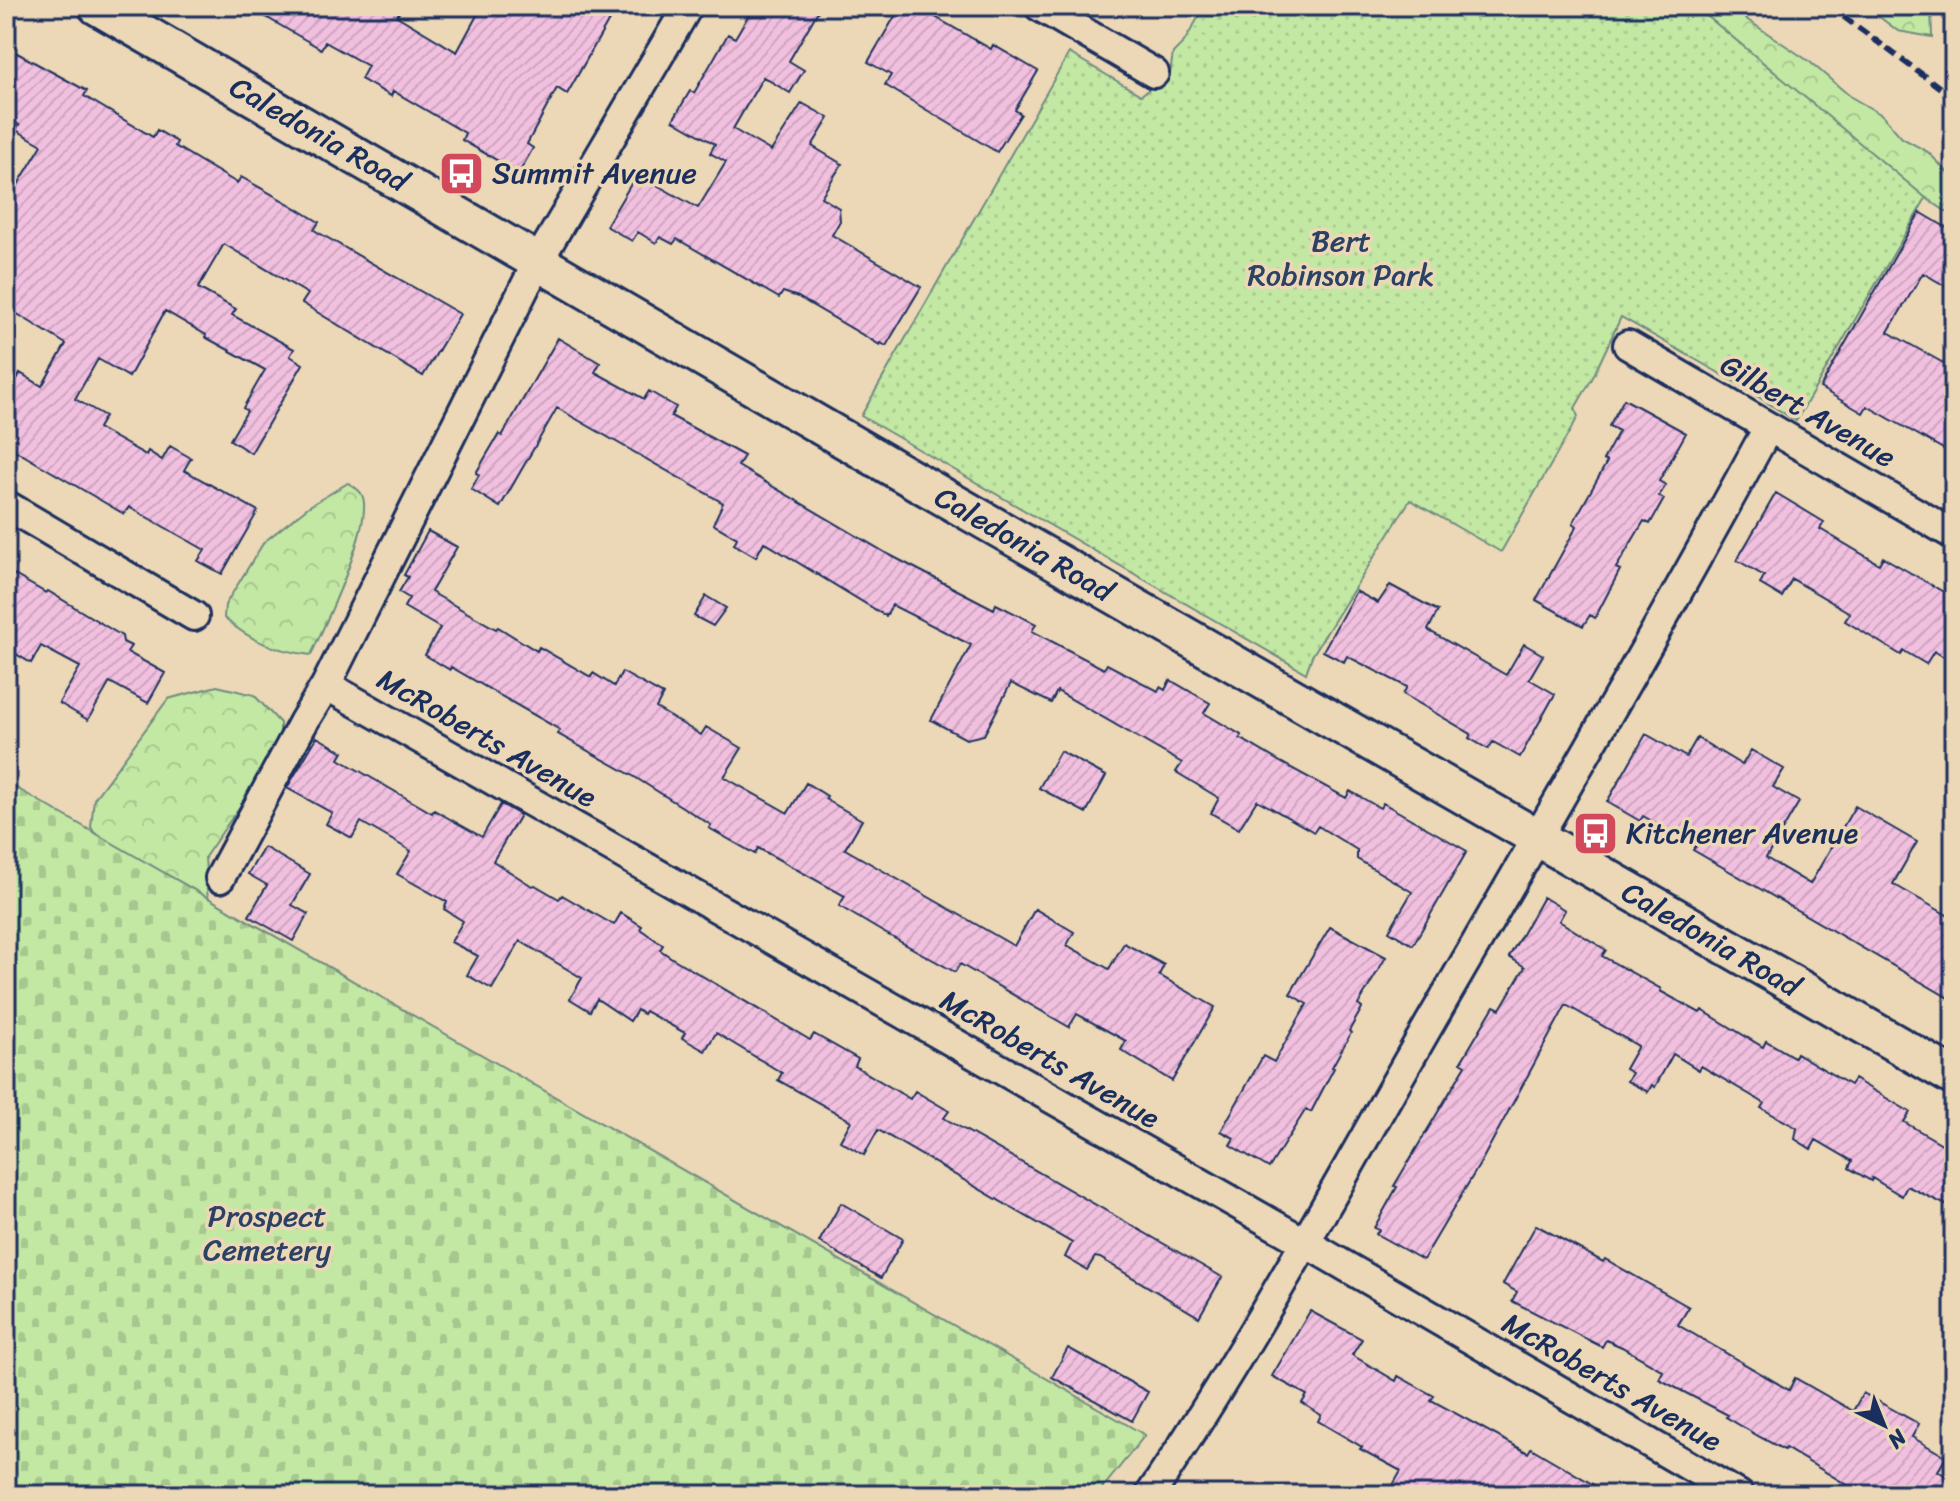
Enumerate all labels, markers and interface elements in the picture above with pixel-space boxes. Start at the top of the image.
street label: Caledonia Road [219,61,421,208]
place label: Summit Avenue [492,146,697,200]
bus stop icon: Summit Avenue [437,149,485,197]
park label: Bert Robinson Park [1248,214,1435,302]
street label: Gilbert Avenue [1710,339,1906,483]
street label: Caledonia Road [924,471,1126,618]
street label: McRoberts Avenue [366,653,608,823]
place label: Kitchener Avenue [1626,806,1858,860]
bus stop icon: Kitchener Avenue [1571,809,1619,857]
street label: Caledonia Road [1611,866,1813,1013]
street label: McRoberts Avenue [929,974,1171,1144]
park label: Prospect Cemetery [203,1189,331,1277]
street label: McRoberts Avenue [1491,1297,1733,1467]
north arrow [1844,1385,1924,1465]
text: N [1878,1419,1917,1459]

